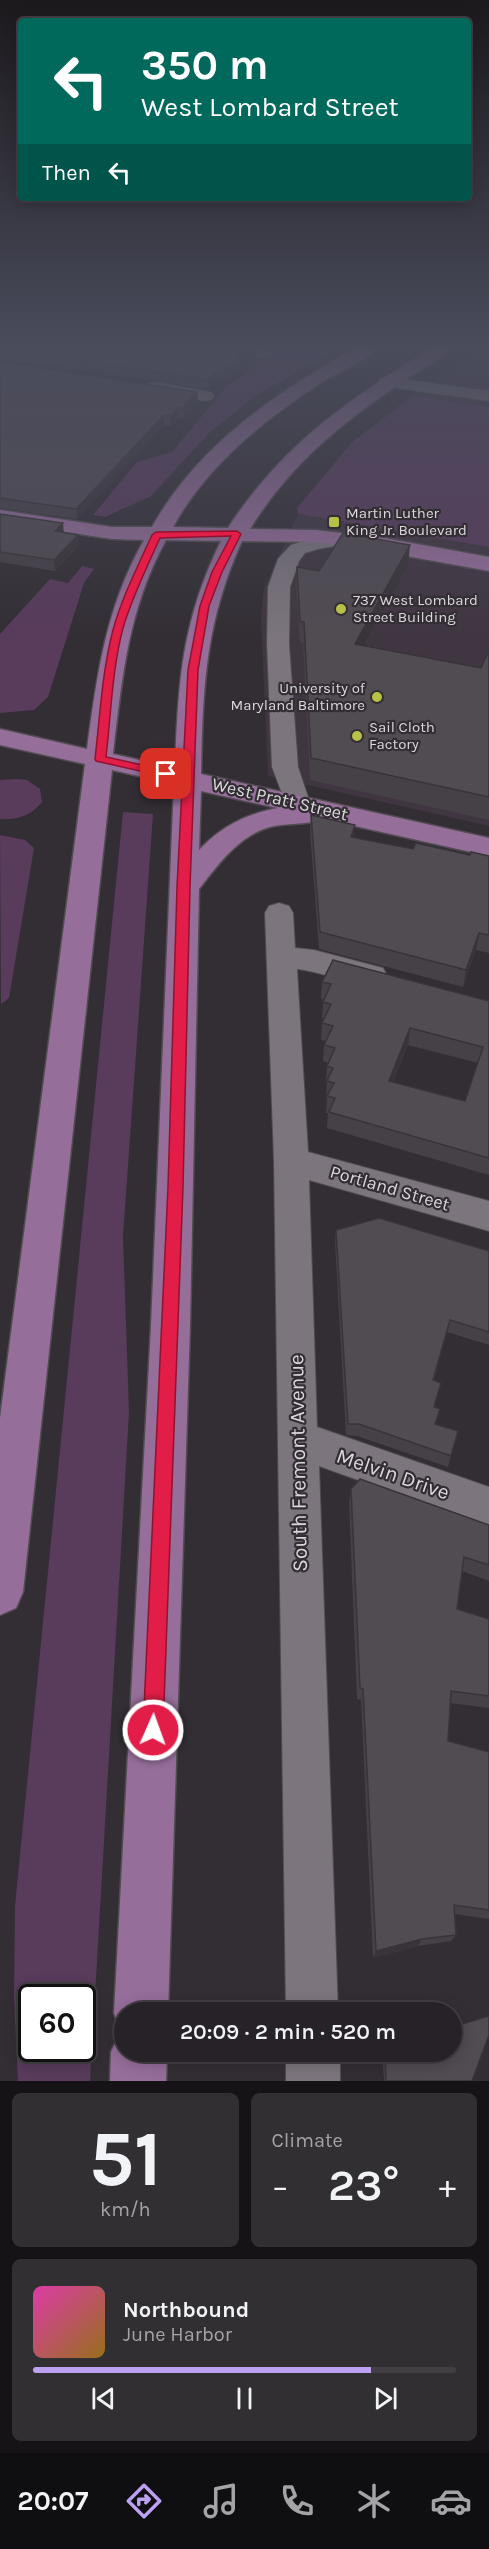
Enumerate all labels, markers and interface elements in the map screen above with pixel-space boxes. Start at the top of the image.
text: 350 m [141,40,269,90]
icon: left [42,42,120,120]
text: West Lombard Street [141,91,399,123]
icon: left [103,156,136,189]
text: Then [42,160,91,186]
place label: Martin Luther King Jr. Boulevard [346,504,467,539]
marker: Martin Luther King Jr. Boulevard [327,515,341,529]
place label: 737 West Lombard Street Building [353,591,478,626]
marker: 737 West Lombard Street Building [334,602,348,616]
place label: University of Maryland Baltimore [230,679,366,714]
marker: University of Maryland Baltimore [370,690,384,704]
place label: Sail Cloth Factory [369,718,435,753]
marker: Sail Cloth Factory [350,729,364,743]
pin [140,748,191,799]
icon: arrive [149,757,182,790]
street label: West Pratt Street [210,773,350,825]
street label: Portland Street [328,1160,452,1216]
street label: South Fremont Avenue [284,1354,312,1572]
street label: Melvin Drive [333,1443,453,1505]
position arrow [121,1698,185,1762]
speed limit sign: 60 [18,1984,96,2062]
text: 20:09 · 2 min · 520 m [180,2019,396,2045]
text: 51 [89,2113,162,2205]
text: Climate [272,2129,343,2152]
text: 23° [328,2159,399,2211]
text: − [272,2167,289,2205]
text: + [439,2167,456,2205]
text: km/h [100,2198,151,2221]
text: Northbound [123,2297,249,2323]
text: June Harbor [123,2323,232,2346]
icon: previous [87,2382,120,2415]
icon: pause [228,2382,261,2415]
icon: next [369,2382,402,2415]
icon: directions [123,2480,165,2522]
icon: music [200,2480,242,2522]
icon: phone [276,2480,318,2522]
icon: climate [353,2480,395,2522]
icon: car [430,2480,472,2522]
text: 20:07 [17,2485,89,2517]

